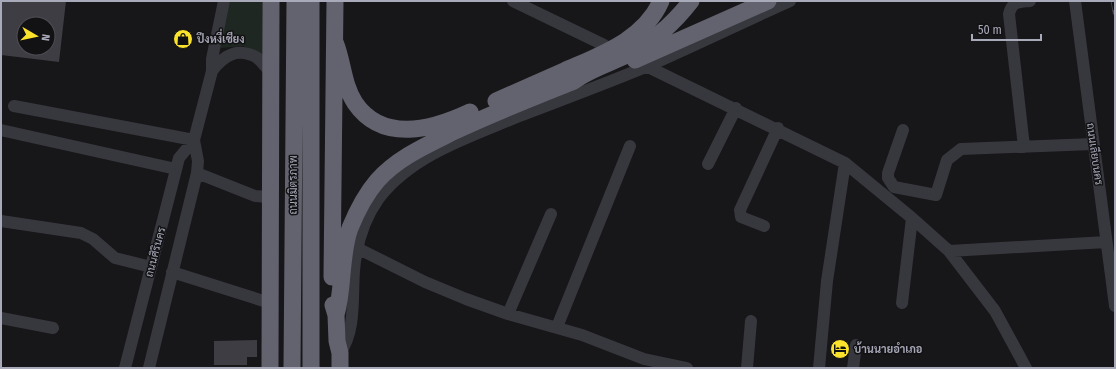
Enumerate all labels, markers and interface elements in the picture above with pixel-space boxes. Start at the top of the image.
north arrow [16,16,56,56]
scale bar [972,16,1041,42]
text: 50 m [978,23,1002,37]
shop icon: ปึงหงี่เชียง [172,28,194,50]
place label: ปึงหงี่เชียง [196,28,245,46]
text: N [38,33,52,42]
street label: ถนนเลียบนคร [1084,122,1107,186]
street label: ถนนมิตรภาพ [287,155,300,215]
street label: ถนนศิรินคร [143,226,168,279]
hotel icon: บ้านนายอำเภอ [829,338,851,360]
place label: บ้านนายอำเภอ [854,341,923,356]

